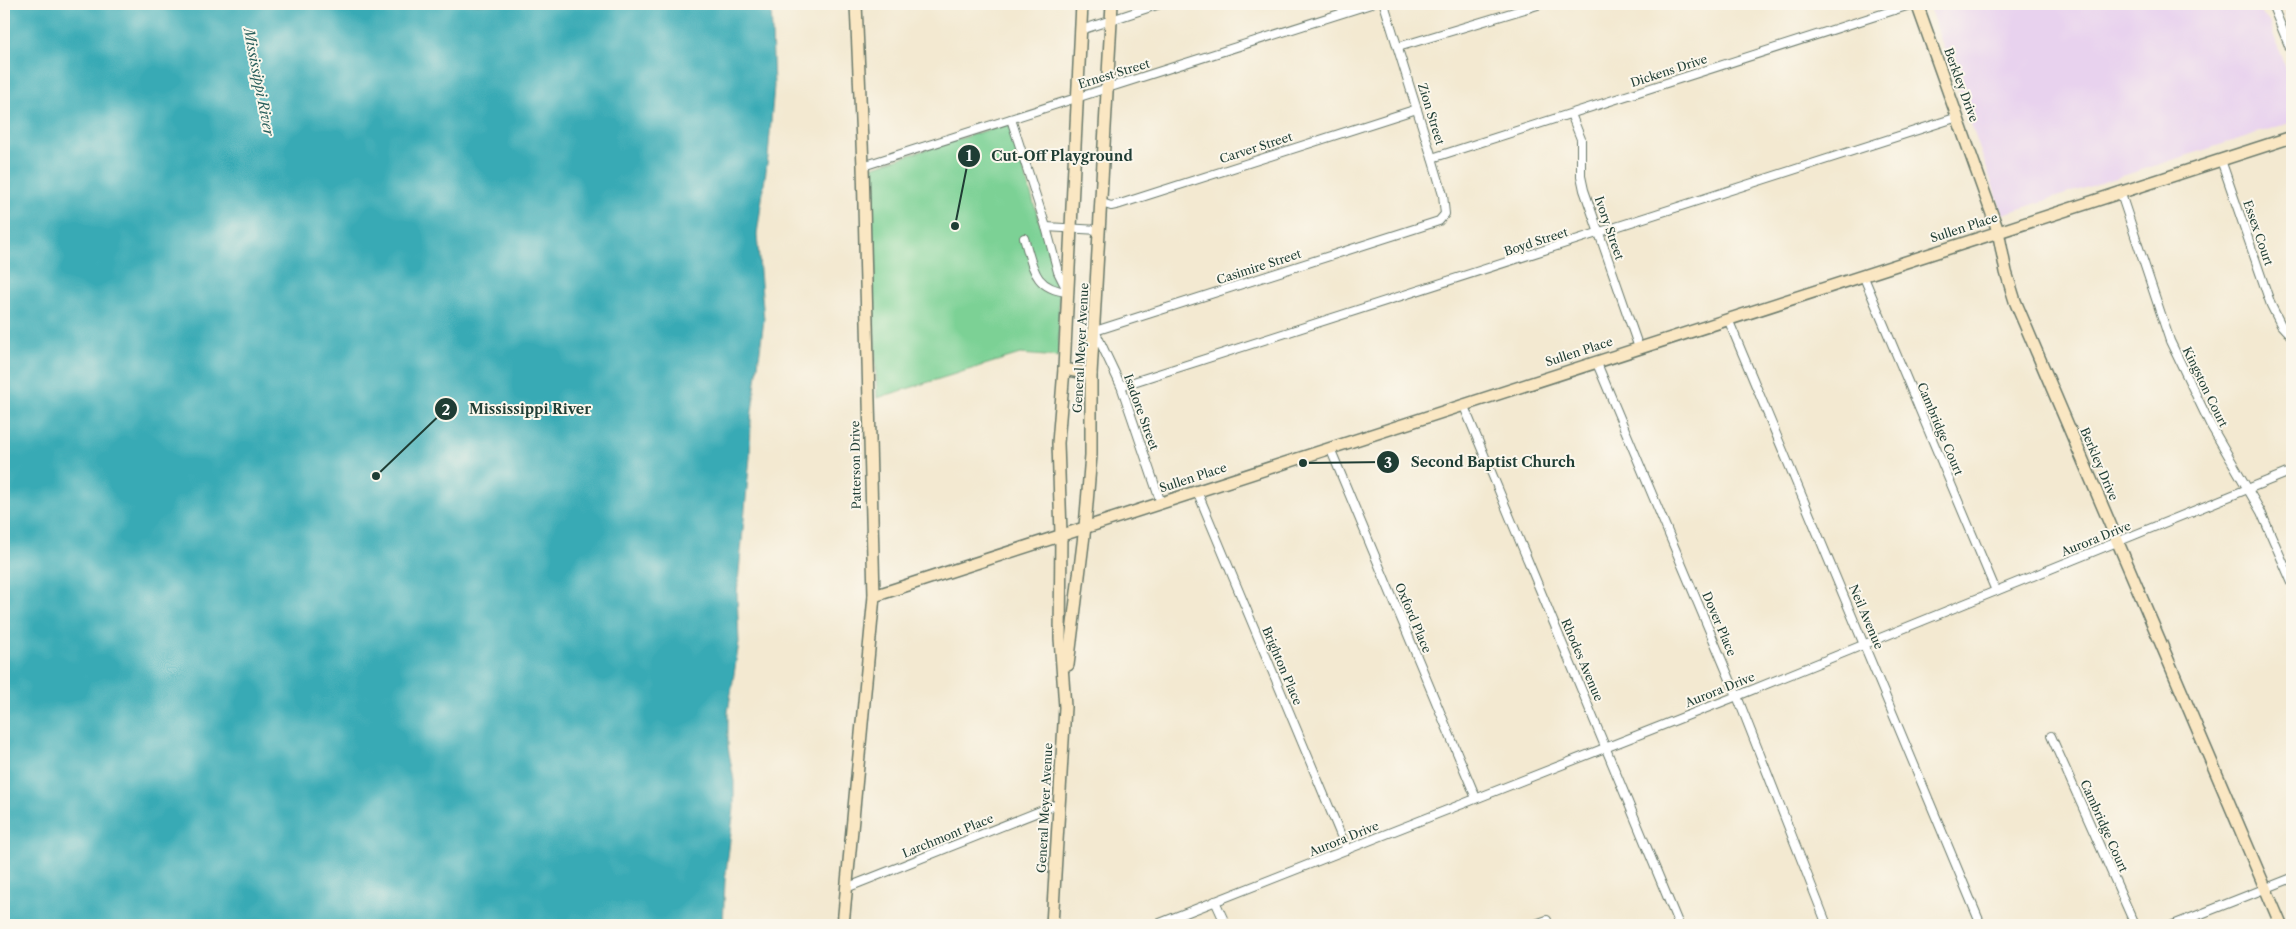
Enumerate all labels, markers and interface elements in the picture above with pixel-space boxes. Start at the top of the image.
water label: Mississippi River [239,25,279,139]
street label: Berkley Drive [1941,46,1982,124]
street label: Dickens Drive [1628,51,1709,90]
street label: Ernest Street [1076,55,1152,92]
street label: Zion Street [1415,81,1448,147]
street label: Carver Street [1218,128,1295,166]
callout: Cut-Off Playground [956,142,1143,171]
text: 1 [966,146,973,165]
text: Cut-Off Playground [991,147,1133,165]
street label: Ivory Street [1592,194,1628,262]
street label: Essex Court [2240,198,2277,268]
street label: Sullen Place [1928,209,2000,245]
street label: Boyd Street [1502,224,1570,259]
street label: Casimire Street [1215,246,1304,287]
street label: General Meyer Avenue [1070,282,1091,413]
street label: Sullen Place [1543,333,1615,369]
street label: Kingston Court [2180,344,2232,430]
street label: Isadore Street [1121,372,1162,452]
street label: Cambridge Court [1914,380,1967,478]
callout: Mississippi River [434,395,601,424]
text: 2 [442,400,451,419]
text: Mississippi River [469,400,591,418]
street label: Patterson Drive [847,420,864,510]
street label: Berkley Drive [2077,425,2122,503]
callout: Second Baptist Church [1376,448,1585,477]
text: 3 [1384,453,1392,472]
text: Second Baptist Church [1411,453,1576,471]
street label: Sullen Place [1157,459,1229,495]
street label: Aurora Drive [2058,518,2133,560]
street label: Oxford Place [1392,581,1435,655]
street label: Neil Avenue [1846,582,1887,652]
street label: Dover Place [1699,589,1740,659]
street label: Rhodes Avenue [1558,616,1607,704]
street label: Brighton Place [1259,624,1306,708]
street label: Aurora Drive [1682,669,1757,711]
street label: General Meyer Avenue [1034,742,1055,873]
street label: Cambridge Court [2077,777,2132,875]
street label: Larchmont Place [900,810,996,861]
street label: Aurora Drive [1306,818,1381,860]

